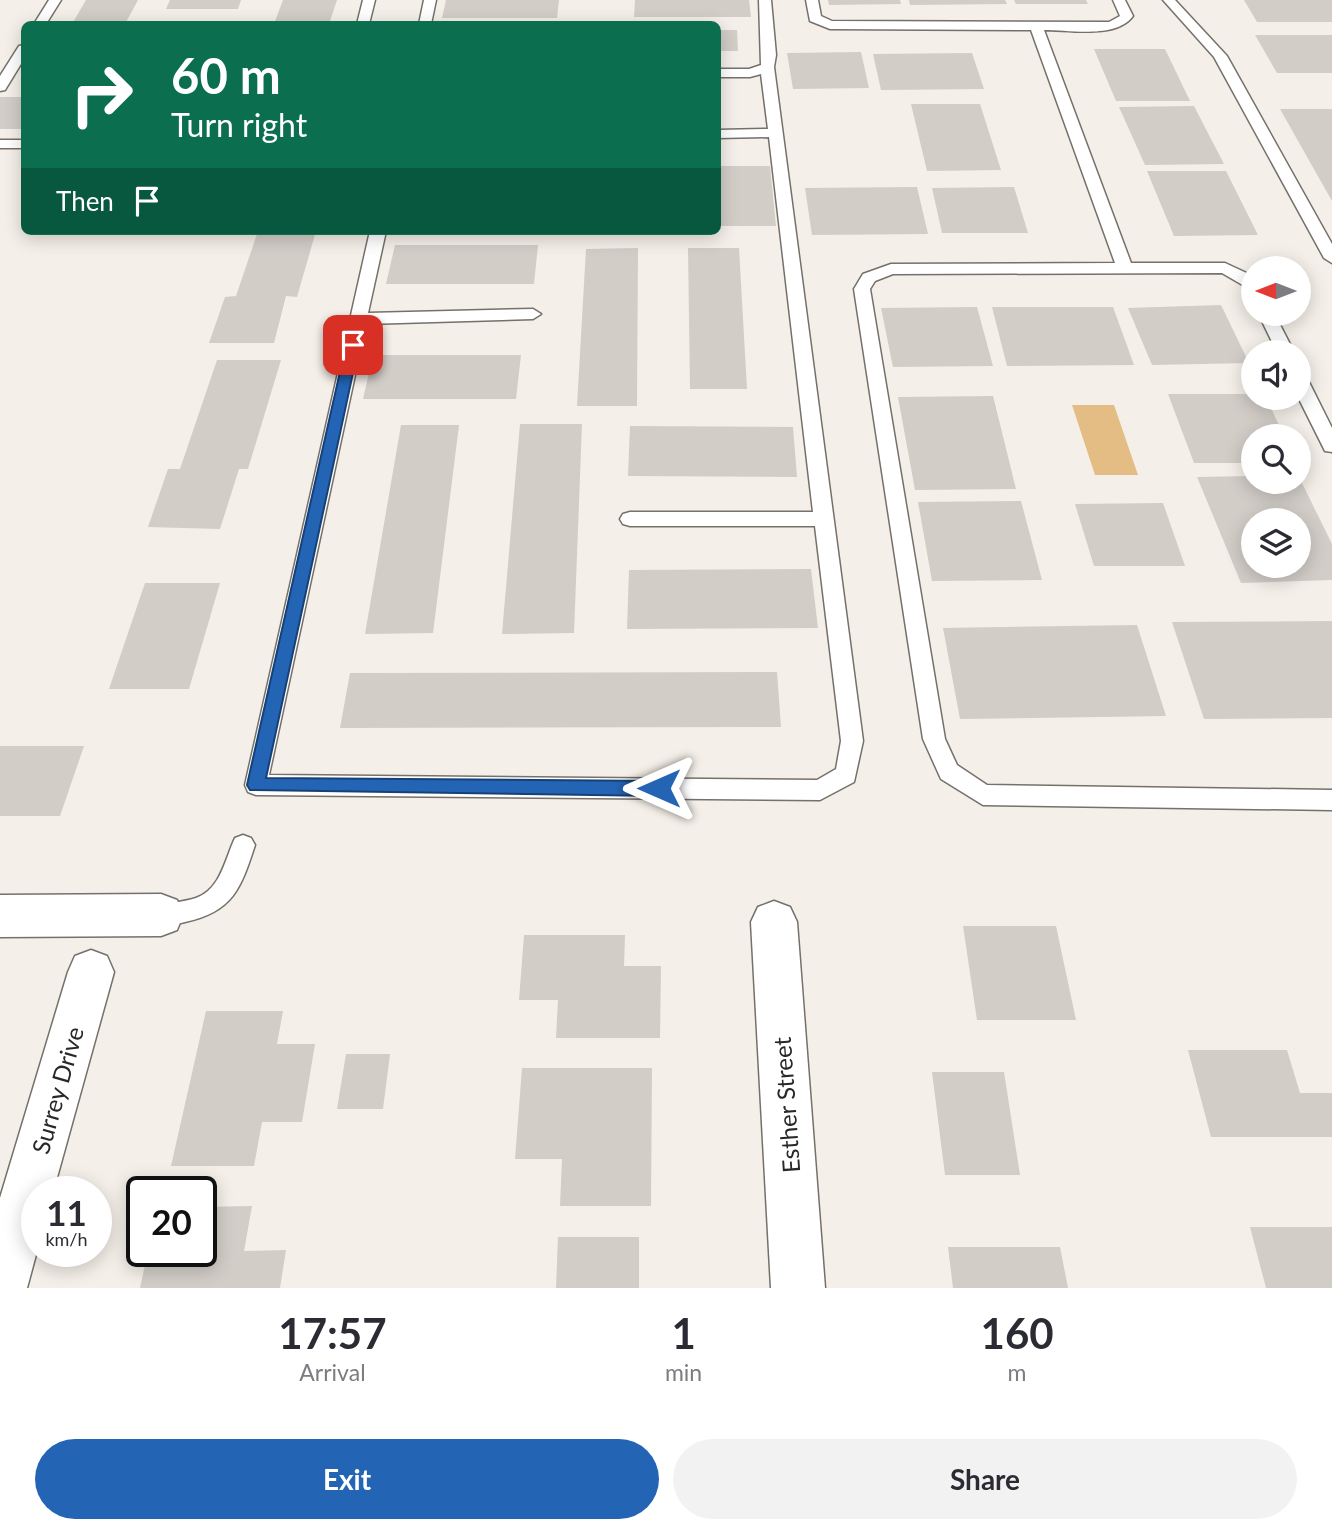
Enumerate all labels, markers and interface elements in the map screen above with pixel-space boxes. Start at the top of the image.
text: 60 m [171,46,281,104]
icon: right [56,49,147,140]
text: Turn right [171,105,307,144]
icon: arrive [128,182,166,220]
text: Then [56,185,114,217]
north arrow [1241,256,1311,326]
map controls [1241,256,1311,578]
pin [323,315,383,375]
icon: arrive [334,326,372,364]
button: sound [1241,340,1311,410]
button: search [1241,424,1311,494]
button: layers [1241,508,1311,578]
position arrow [622,751,696,825]
street label: Surrey Drive [25,1023,89,1157]
street label: Esther Street [767,1036,805,1174]
speed limit sign: 20 [126,1176,217,1267]
text: 11 [46,1191,87,1233]
text: km/h [45,1228,88,1250]
text: 17:57 [278,1308,387,1358]
text: 1 [671,1308,696,1358]
text: 160 [981,1308,1054,1358]
text: Arrival [299,1358,366,1386]
text: min [665,1358,702,1386]
text: m [1008,1358,1027,1386]
button: Exit [35,1439,659,1519]
button: Share [673,1439,1297,1519]

